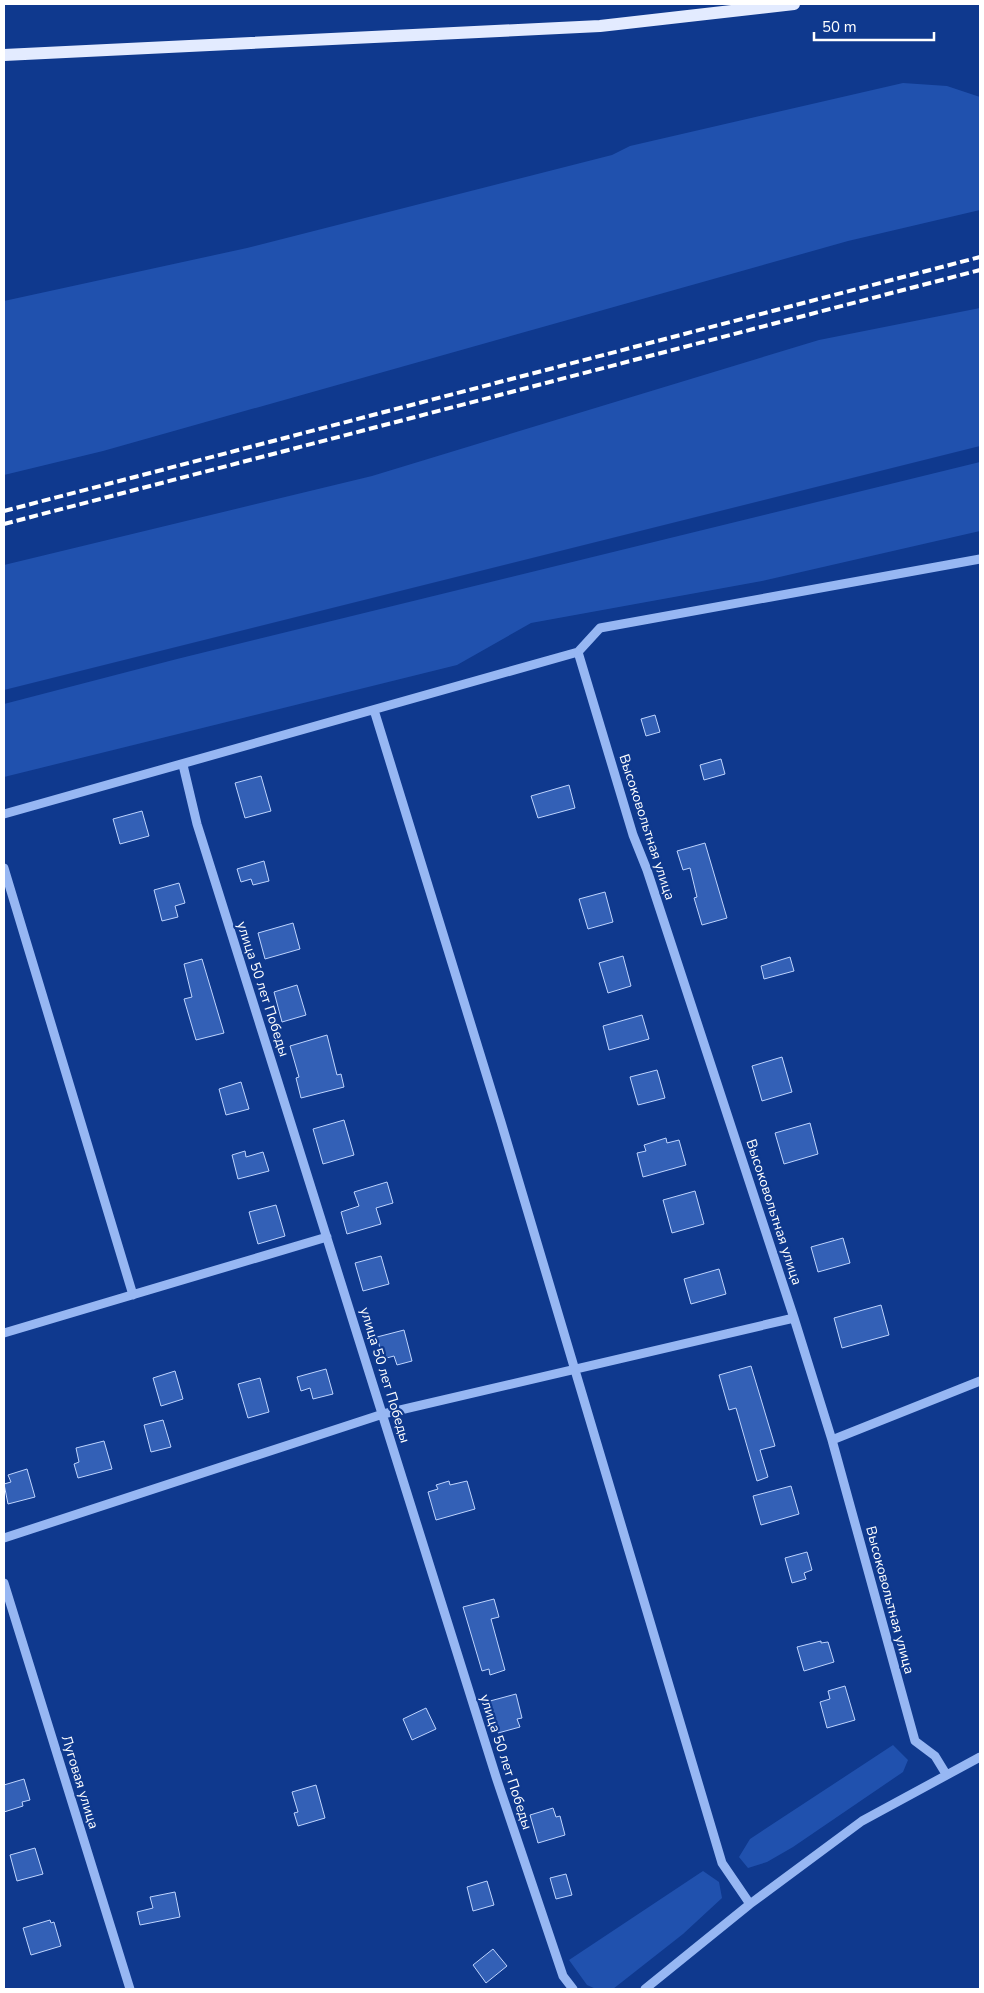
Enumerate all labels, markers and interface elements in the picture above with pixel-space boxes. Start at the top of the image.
scale bar [814,10,934,42]
text: 50 m [822,17,857,37]
street label: Высоковольтная улица [614,752,680,902]
street label: улица 50 лет Победы [232,919,294,1059]
street label: Высоковольтная улица [741,1137,807,1287]
street label: улица 50 лет Победы [355,1305,415,1445]
street label: Высоковольтная улица [861,1524,919,1676]
street label: улица 50 лет Победы [475,1692,537,1832]
street label: Луговая улица [57,1733,103,1831]

